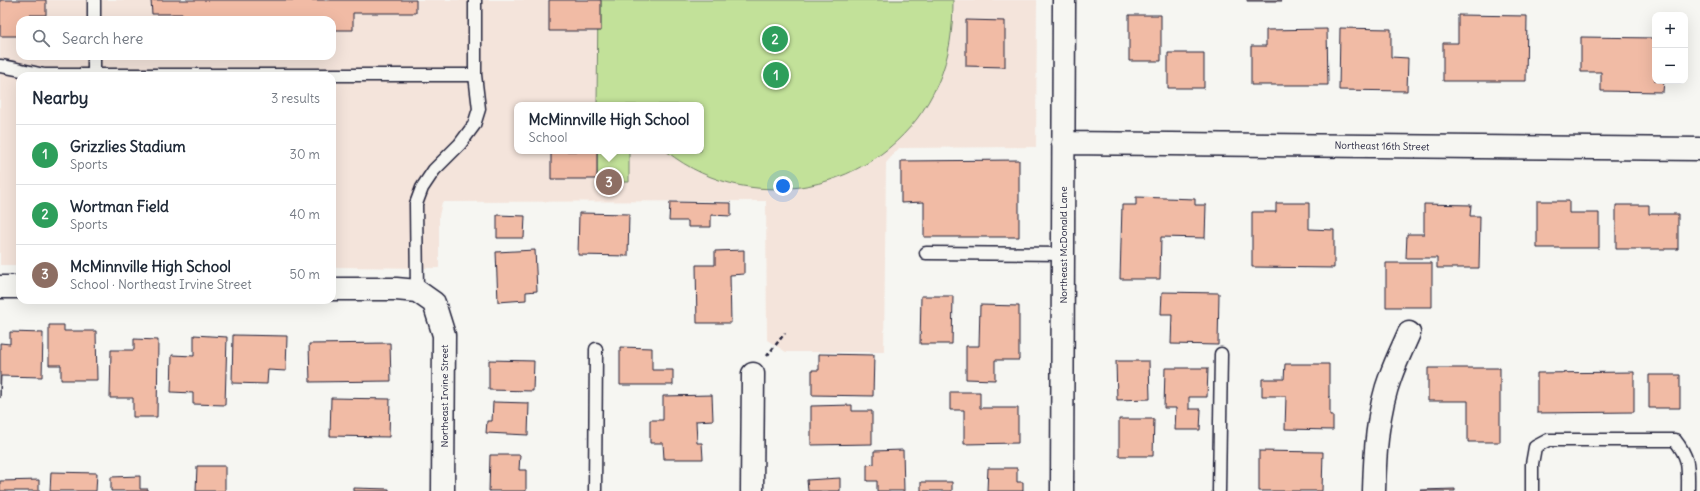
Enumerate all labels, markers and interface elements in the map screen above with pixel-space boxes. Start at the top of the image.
map controls [1652,12,1688,84]
button: + [1652,12,1688,48]
search box [16,16,336,60]
pin: 2 [762,24,788,54]
icon: search [30,27,52,49]
text: Search here [62,29,143,48]
button: − [1652,48,1688,84]
pin: 1 [763,60,789,90]
text: Nearby [32,87,88,109]
text: 3 results [271,90,320,107]
popup [514,102,704,154]
text: McMinnville High School [529,110,689,129]
text: School [529,129,567,146]
text: Grizzlies Stadium [70,137,186,156]
street label: Northeast 16th Street [1334,139,1430,153]
text: 1 [42,146,48,163]
text: 30 m [290,146,320,163]
text: Sports [70,156,108,173]
pin: 3 [596,167,622,197]
your location [773,176,793,196]
street label: Northeast McDonald Lane [1057,186,1070,304]
text: Wortman Field [70,197,169,216]
text: 2 [41,206,49,223]
text: 40 m [289,206,320,223]
text: Sports [70,216,108,233]
text: McMinnville High School [70,257,231,276]
text: 3 [41,266,49,283]
text: 50 m [289,266,320,283]
text: School · Northeast Irvine Street [70,276,252,293]
street label: Northeast Irvine Street [438,344,451,447]

